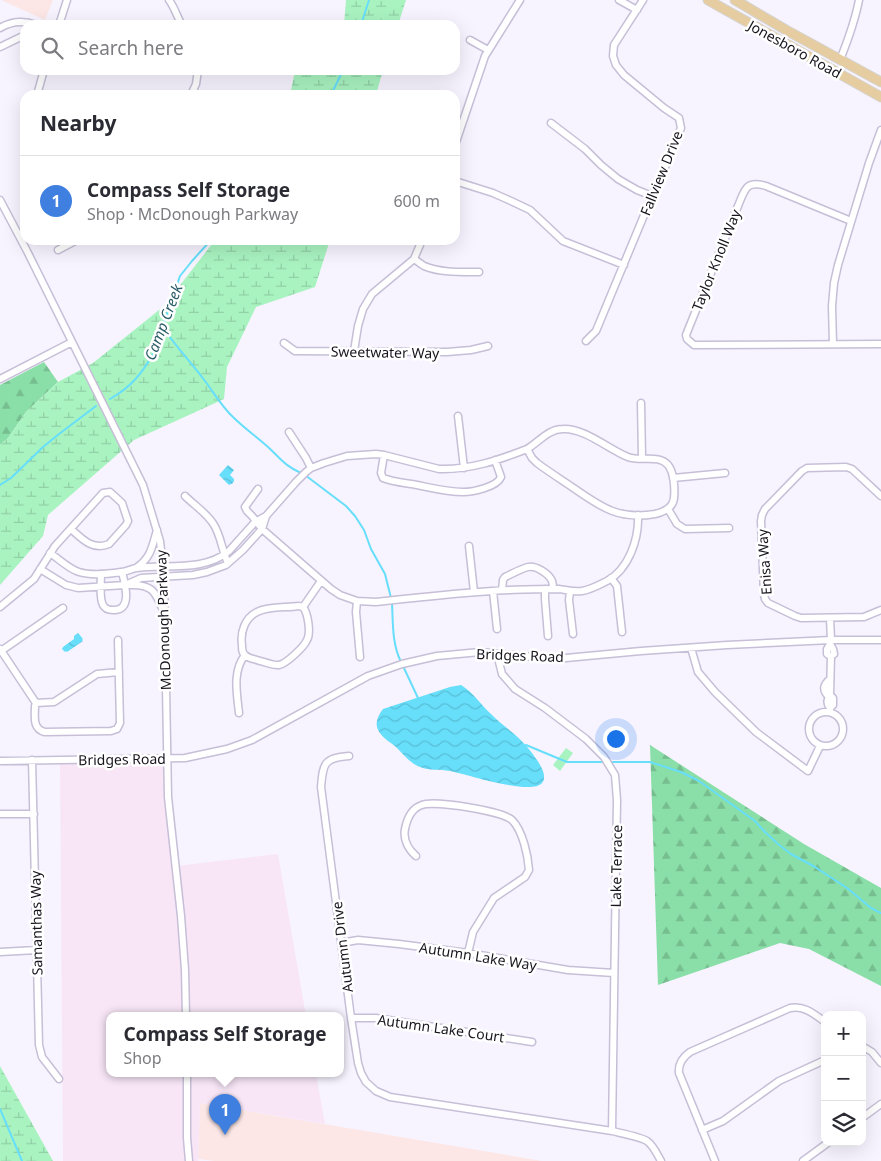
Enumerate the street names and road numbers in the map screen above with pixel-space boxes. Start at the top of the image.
street label: Jonesboro Road [743,15,845,82]
street label: Fallview Drive [635,128,687,218]
street label: Taylor Knoll Way [687,206,745,313]
street label: Sweetwater Way [331,342,440,362]
street label: Enisa Way [752,528,776,596]
street label: McDonough Parkway [151,549,175,690]
street label: Bridges Road [476,644,564,666]
street label: Bridges Road [78,749,166,769]
street label: Lake Terrace [606,824,626,907]
street label: Samanthas Way [26,870,46,976]
street label: Autumn Drive [327,900,357,993]
street label: Autumn Lake Way [418,937,539,975]
street label: Autumn Lake Court [376,1010,506,1046]

